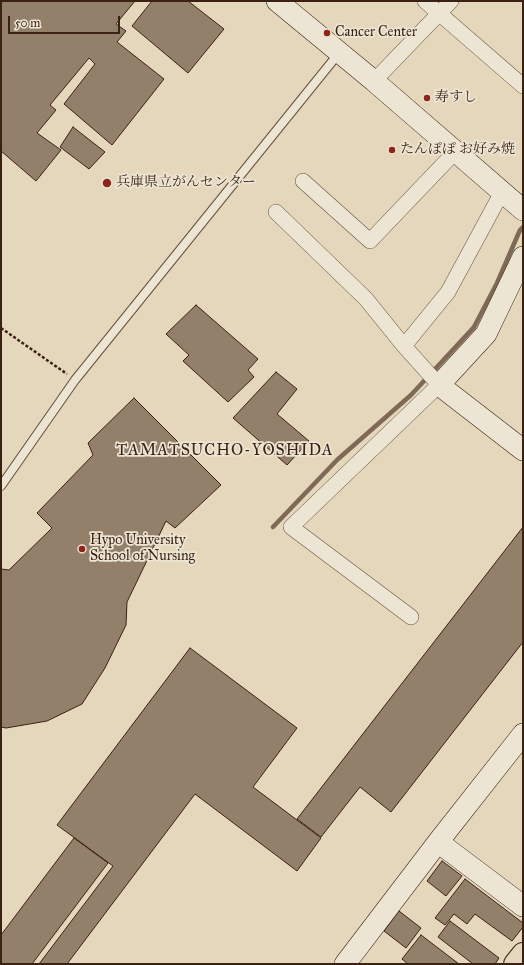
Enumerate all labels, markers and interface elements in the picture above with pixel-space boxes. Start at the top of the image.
scale bar [10,8,122,34]
text: 50 m [15,16,40,30]
place label: Cancer Center [335,25,417,41]
marker: Cancer Center [322,28,332,38]
place label: 寿すし [435,90,477,106]
marker: 寿すし [422,93,432,103]
place label: たんぽぽ お好み焼 [400,142,515,158]
marker: たんぽぽ お好み焼 [387,145,397,155]
place label: 兵庫県立がんセンター [116,175,256,191]
marker: 兵庫県立がんセンター [101,177,113,189]
district label: TAMATSUCHO-YOSHIDA [116,441,334,461]
place label: Hypo University School of Nursing [90,533,195,566]
marker: Hypo University School of Nursing [77,544,87,554]

